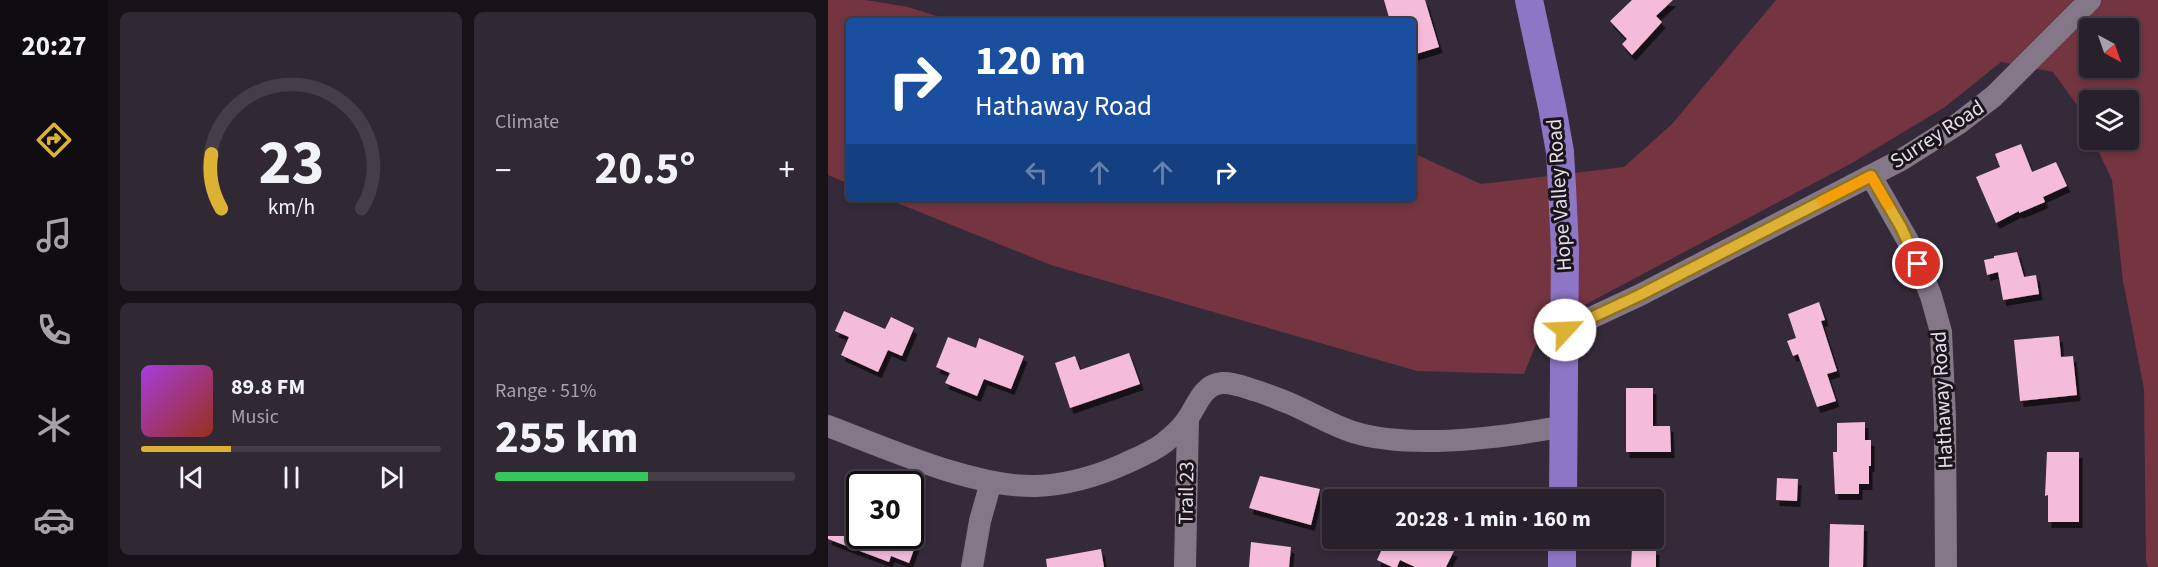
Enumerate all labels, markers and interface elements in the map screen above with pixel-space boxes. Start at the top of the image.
north arrow [2079,18,2139,78]
map controls [2079,18,2139,150]
text: 20:27 [21,27,87,66]
text: 120 m [975,31,1086,91]
icon: right [876,42,954,120]
text: Hathaway Road [975,87,1152,126]
button: layers [2079,90,2139,150]
street label: Surrey Road [1884,92,1990,176]
text: Climate [495,108,559,136]
street label: Hope Valley Road [1539,118,1579,272]
icon: directions [33,119,75,161]
text: 23 [258,119,324,208]
text: 20.5° [594,137,696,201]
text: − [495,147,511,194]
text: + [779,147,795,194]
icon: left [1020,156,1053,189]
icon: ahead [1083,156,1116,189]
icon: ahead [1146,156,1179,189]
icon: right [1209,156,1242,189]
text: km/h [267,192,315,223]
icon: music [33,214,75,256]
pin [1892,238,1943,289]
icon: arrive [1901,247,1934,280]
position arrow [1533,298,1597,362]
icon: phone [33,309,75,351]
street label: Hathaway Road [1923,330,1961,470]
text: 89.8 FM [231,371,305,403]
text: Range · 51% [495,377,596,405]
text: Music [231,403,279,431]
icon: climate [33,404,75,446]
text: 255 km [495,406,639,470]
icon: previous [175,461,208,494]
icon: pause [275,461,308,494]
icon: next [375,461,408,494]
street label: Trail 23 [1170,461,1202,525]
speed limit sign: 30 [846,471,924,549]
icon: car [33,499,75,541]
text: 20:28 · 1 min · 160 m [1395,503,1591,535]

